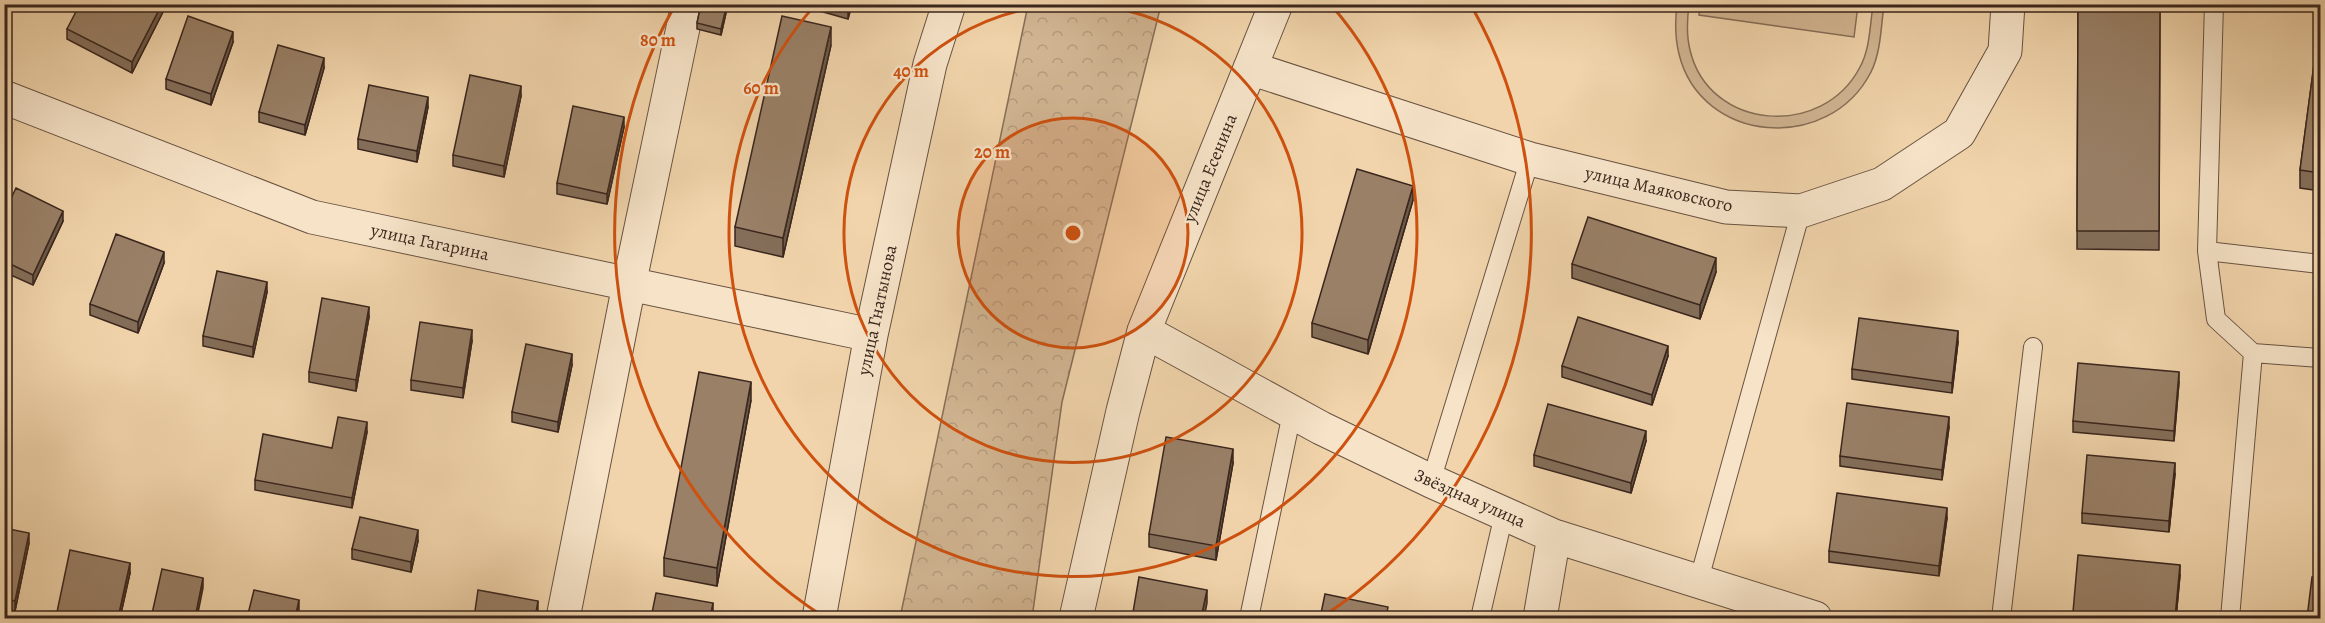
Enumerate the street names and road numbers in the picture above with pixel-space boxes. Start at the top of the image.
street label: улица Есенина [1177,109,1243,227]
street label: улица Маяковского [1582,160,1735,218]
street label: улица Гагарина [368,218,492,266]
street label: улица Гнатынова [851,242,903,378]
street label: Звёздная улица [1410,463,1530,534]

